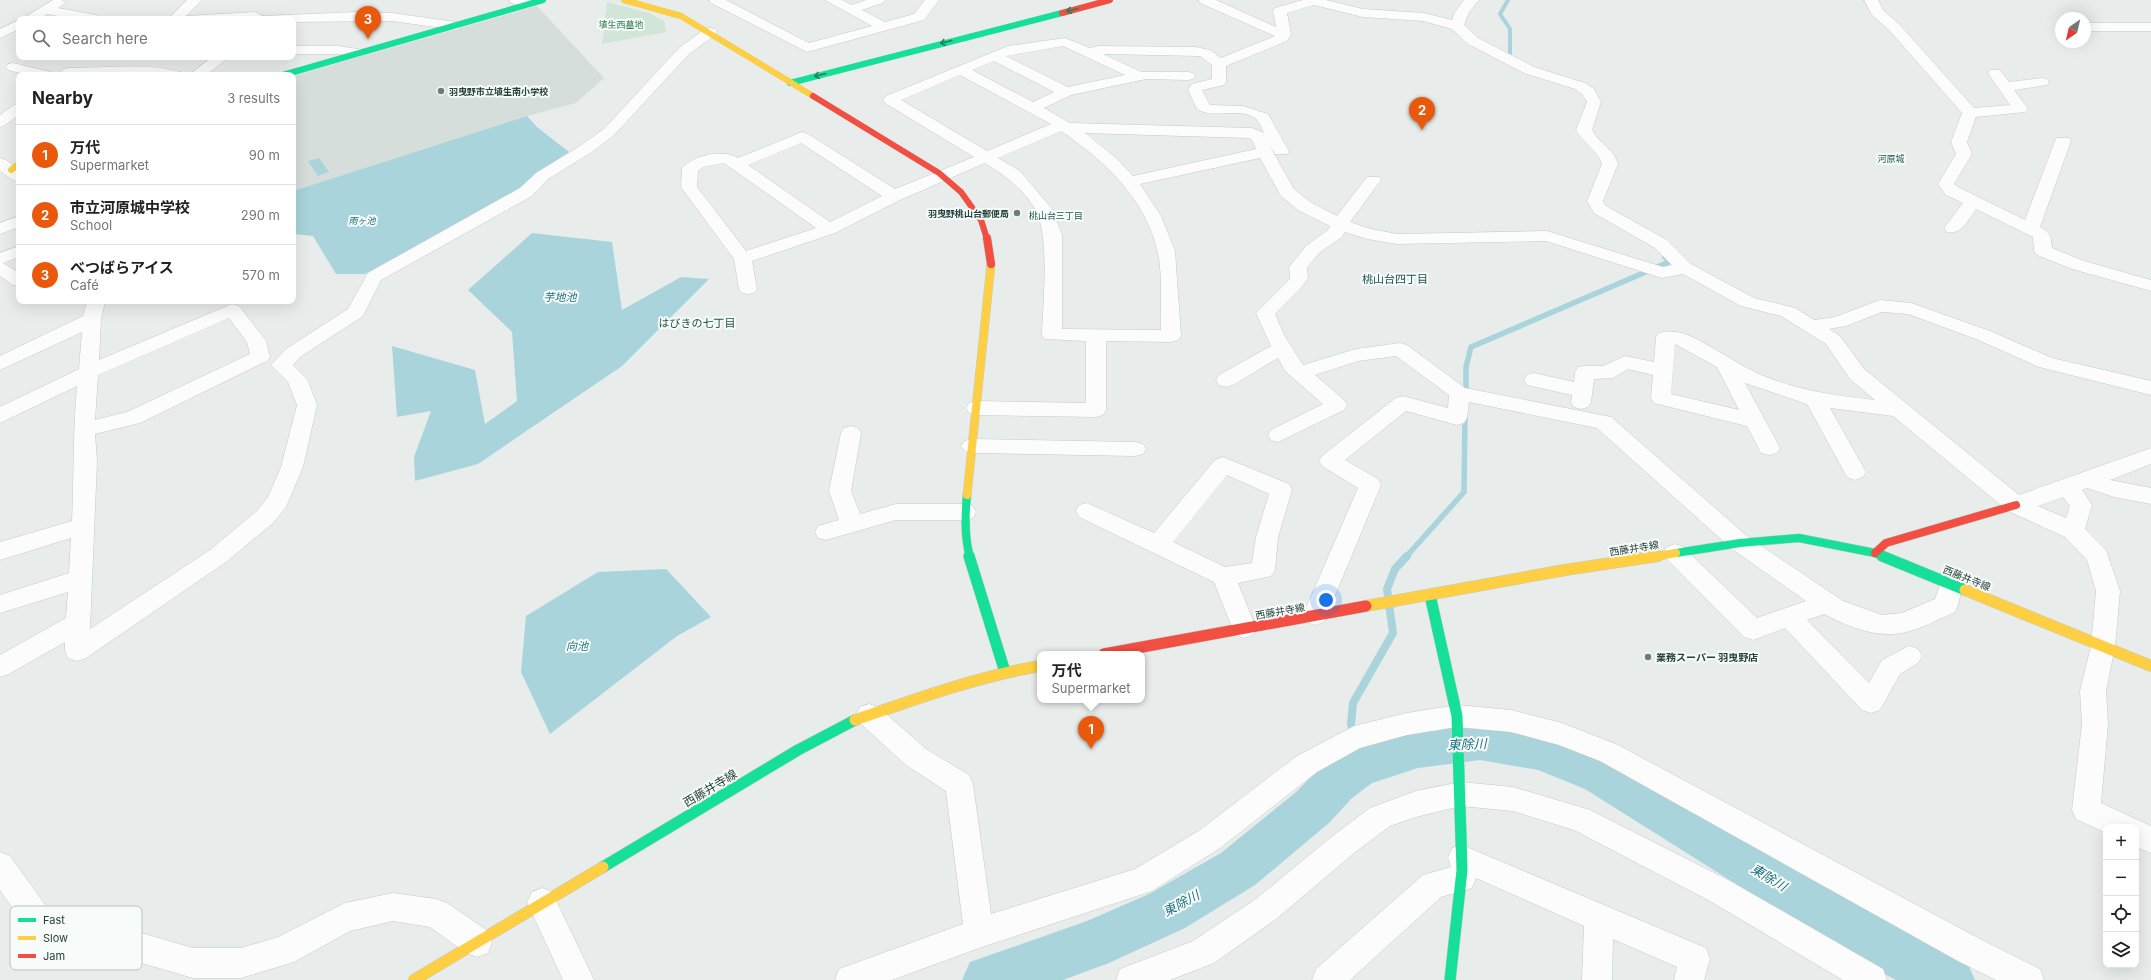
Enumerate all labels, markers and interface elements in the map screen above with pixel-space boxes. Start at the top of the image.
pin: 3 [355,6,381,39]
one-way arrow [1066,7,1079,14]
north arrow [2055,12,2091,48]
search box [16,16,296,60]
park label: 埴生西墓地 [598,19,644,30]
icon: search [30,27,52,49]
text: Search here [62,29,148,48]
one-way arrow [940,39,953,47]
one-way arrow [814,72,827,79]
marker: 羽曳野市立埴生南小学校 [436,86,446,96]
place label: 羽曳野市立埴生南小学校 [449,86,549,97]
text: Nearby [32,88,93,108]
text: 3 results [227,90,280,106]
pin: 2 [1409,97,1435,130]
text: 万代 [70,138,100,157]
text: 1 [42,147,48,163]
text: 90 m [249,147,280,163]
district label: 河原城 [1877,153,1905,164]
text: Supermarket [70,157,149,173]
text: 市立河原城中学校 [70,198,190,217]
text: 2 [41,207,49,223]
text: 290 m [241,207,280,223]
place label: 羽曳野桃山台郵便局 [928,208,1009,219]
marker: 羽曳野桃山台郵便局 [1012,208,1022,218]
district label: 桃山台三丁目 [1029,210,1083,221]
water label: 雨ヶ池 [348,215,376,226]
text: School [70,217,112,233]
text: べつばらアイス [70,258,174,277]
text: 3 [41,267,49,283]
text: 570 m [242,267,280,283]
district label: 桃山台四丁目 [1362,272,1428,286]
text: Café [70,277,99,293]
water label: 芋地池 [544,290,577,304]
district label: はびきの七丁目 [659,316,736,330]
street label: 西藤井寺線 [1608,538,1660,558]
street label: 西藤井寺線 [1942,563,1992,593]
your location [1316,590,1336,610]
street label: 西藤井寺線 [1254,601,1306,621]
water label: 向池 [566,639,589,653]
popup [1037,651,1145,703]
place label: 業務スーパー 羽曳野店 [1656,651,1758,663]
marker: 業務スーパー 羽曳野店 [1643,652,1653,662]
text: 万代 [1051,661,1081,680]
text: Supermarket [1051,680,1131,696]
pin: 1 [1078,716,1104,749]
water label: 東除川 [1447,735,1489,753]
street label: 西藤井寺線 [680,766,740,810]
map controls [2103,824,2139,968]
button: + [2103,824,2139,860]
water label: 東除川 [1748,860,1792,895]
button: − [2103,860,2139,896]
water label: 東除川 [1160,886,1204,919]
button: locate [2103,896,2139,932]
legend [10,906,142,970]
text: Fast [43,913,65,927]
text: Slow [43,931,68,945]
button: layers [2103,932,2139,968]
text: Jam [43,949,65,963]

